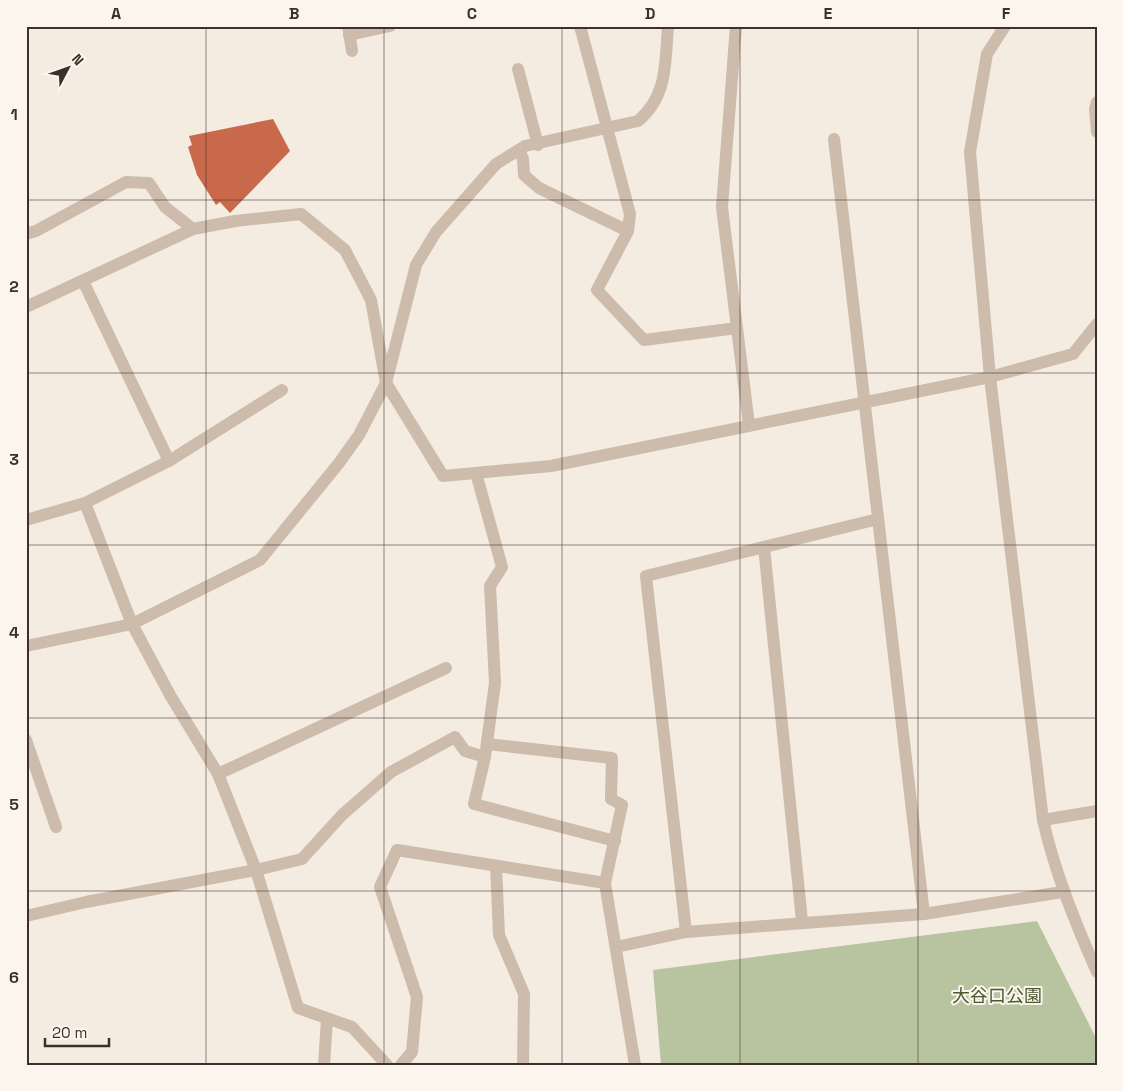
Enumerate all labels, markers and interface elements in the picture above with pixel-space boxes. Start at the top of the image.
text: A [111,3,121,24]
text: B [289,3,299,24]
text: C [467,3,477,24]
text: D [645,3,655,24]
text: E [824,3,833,24]
text: F [1002,3,1011,24]
north arrow [42,42,92,92]
text: N [68,50,88,69]
text: 1 [10,104,18,125]
text: 2 [9,276,19,297]
text: 3 [9,449,19,470]
text: 4 [9,622,19,643]
text: 5 [9,794,19,815]
text: 6 [9,967,19,988]
park label: 大谷口公園 [952,984,1042,1007]
scale bar [45,1016,109,1048]
text: 20 m [52,1023,87,1042]

